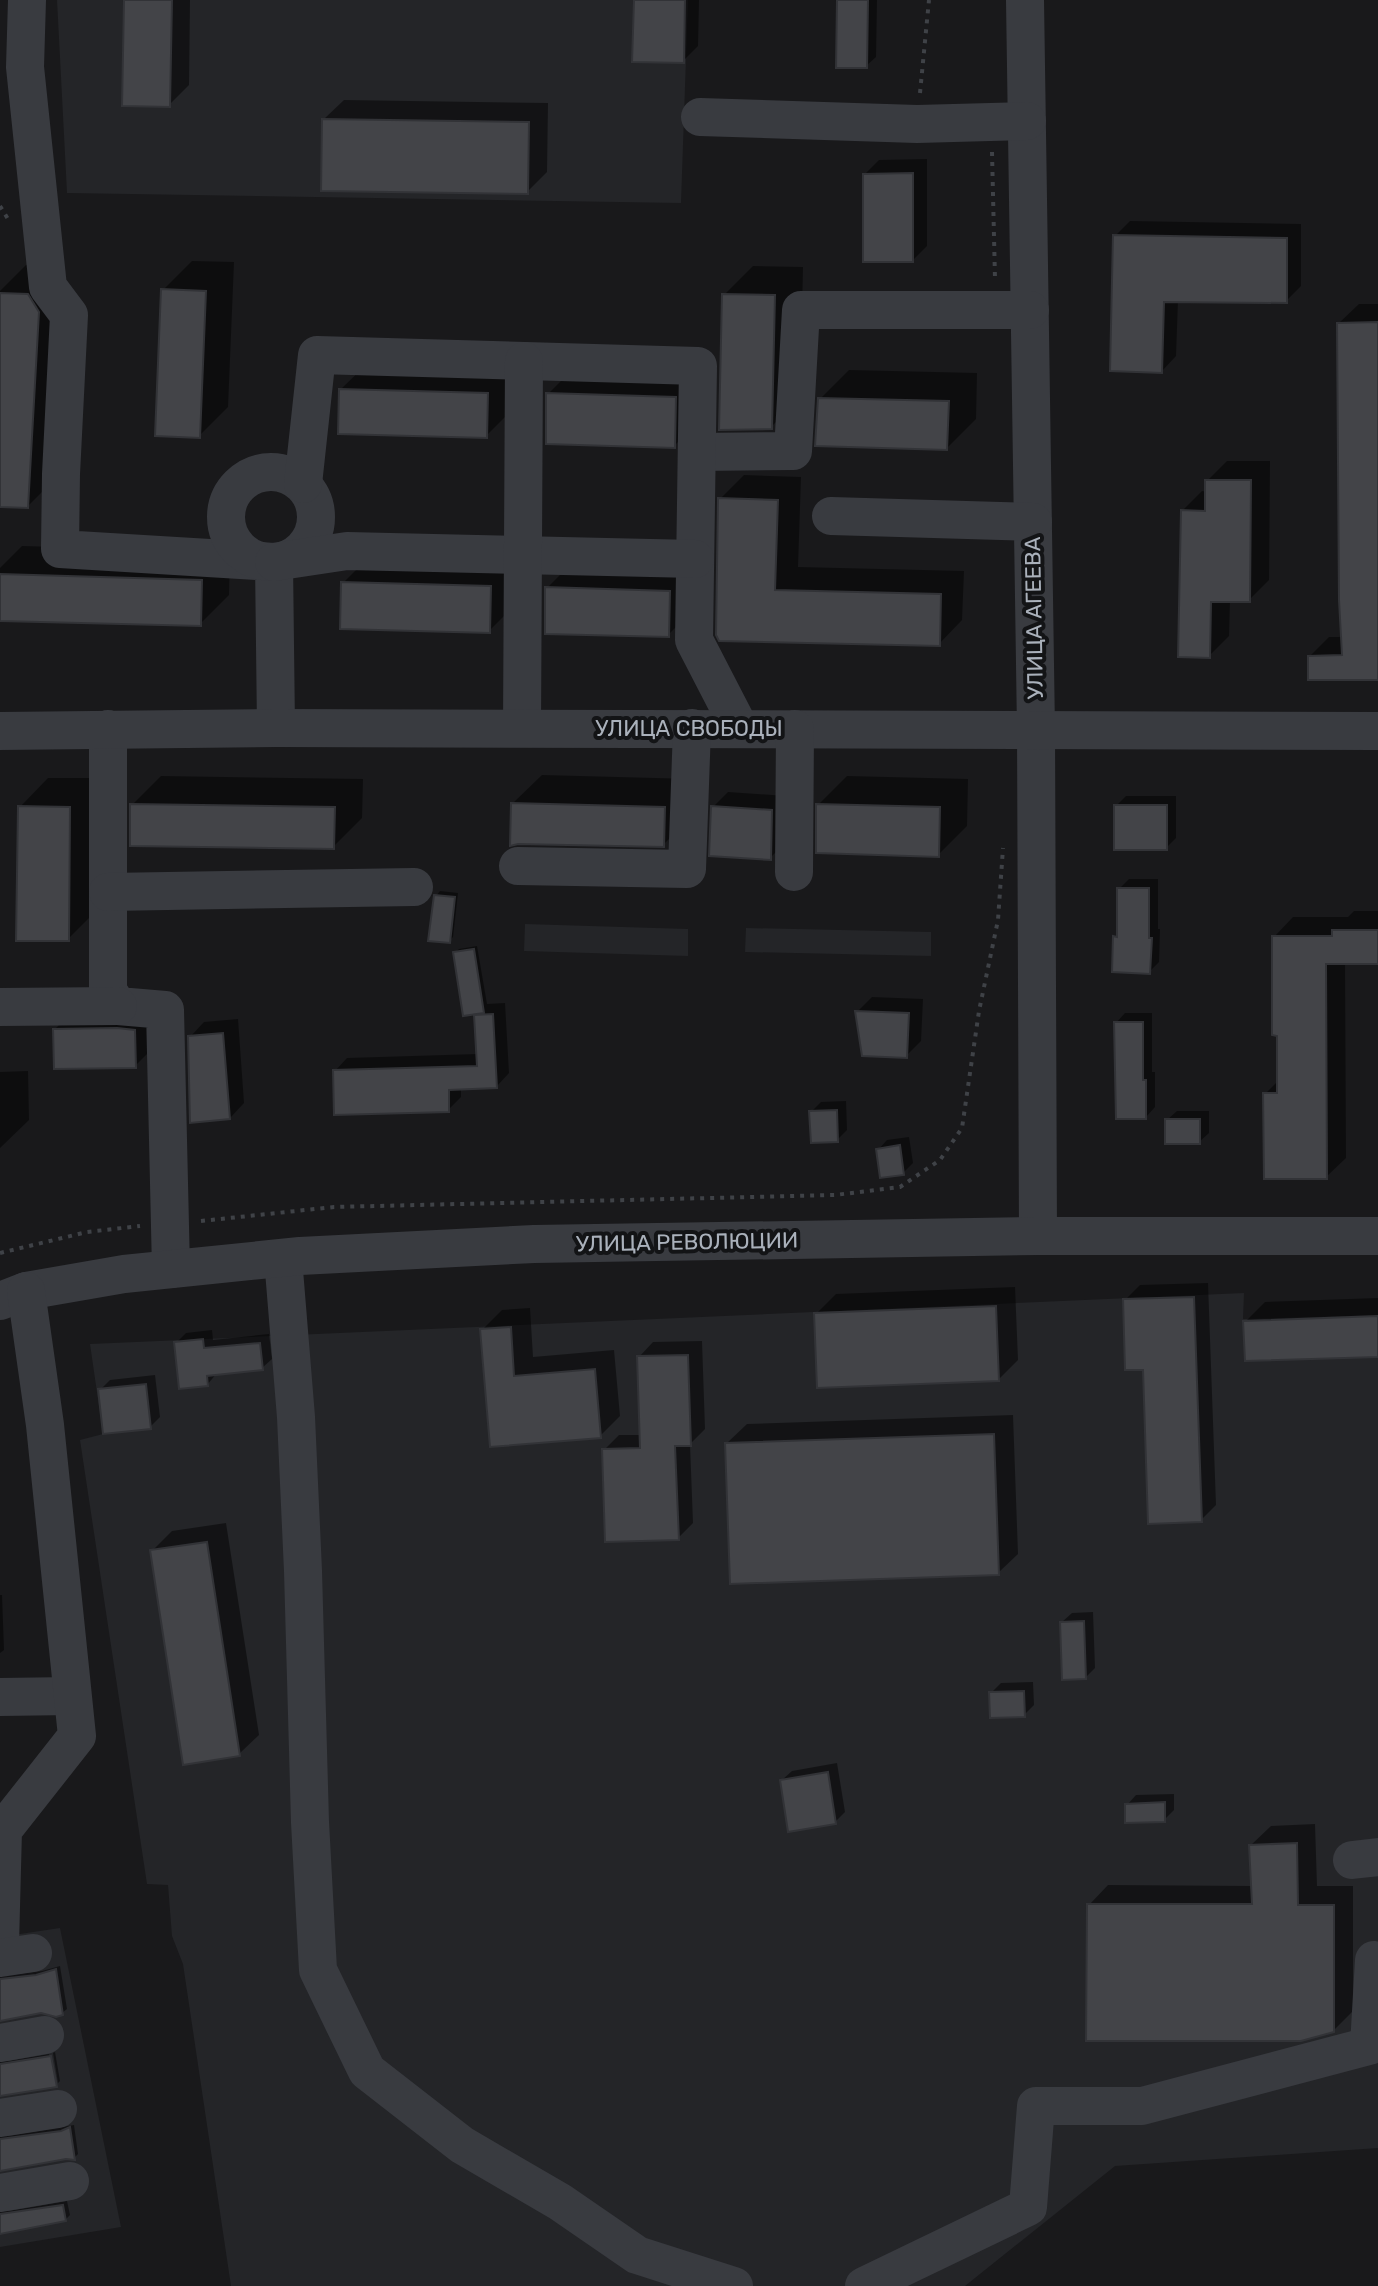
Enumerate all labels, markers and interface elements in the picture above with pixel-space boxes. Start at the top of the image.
street label: УЛИЦА АГЕЕВА [1019,536,1049,700]
street label: УЛИЦА СВОБОДЫ [595,715,783,742]
street label: УЛИЦА РЕВОЛЮЦИИ [576,1227,798,1257]

